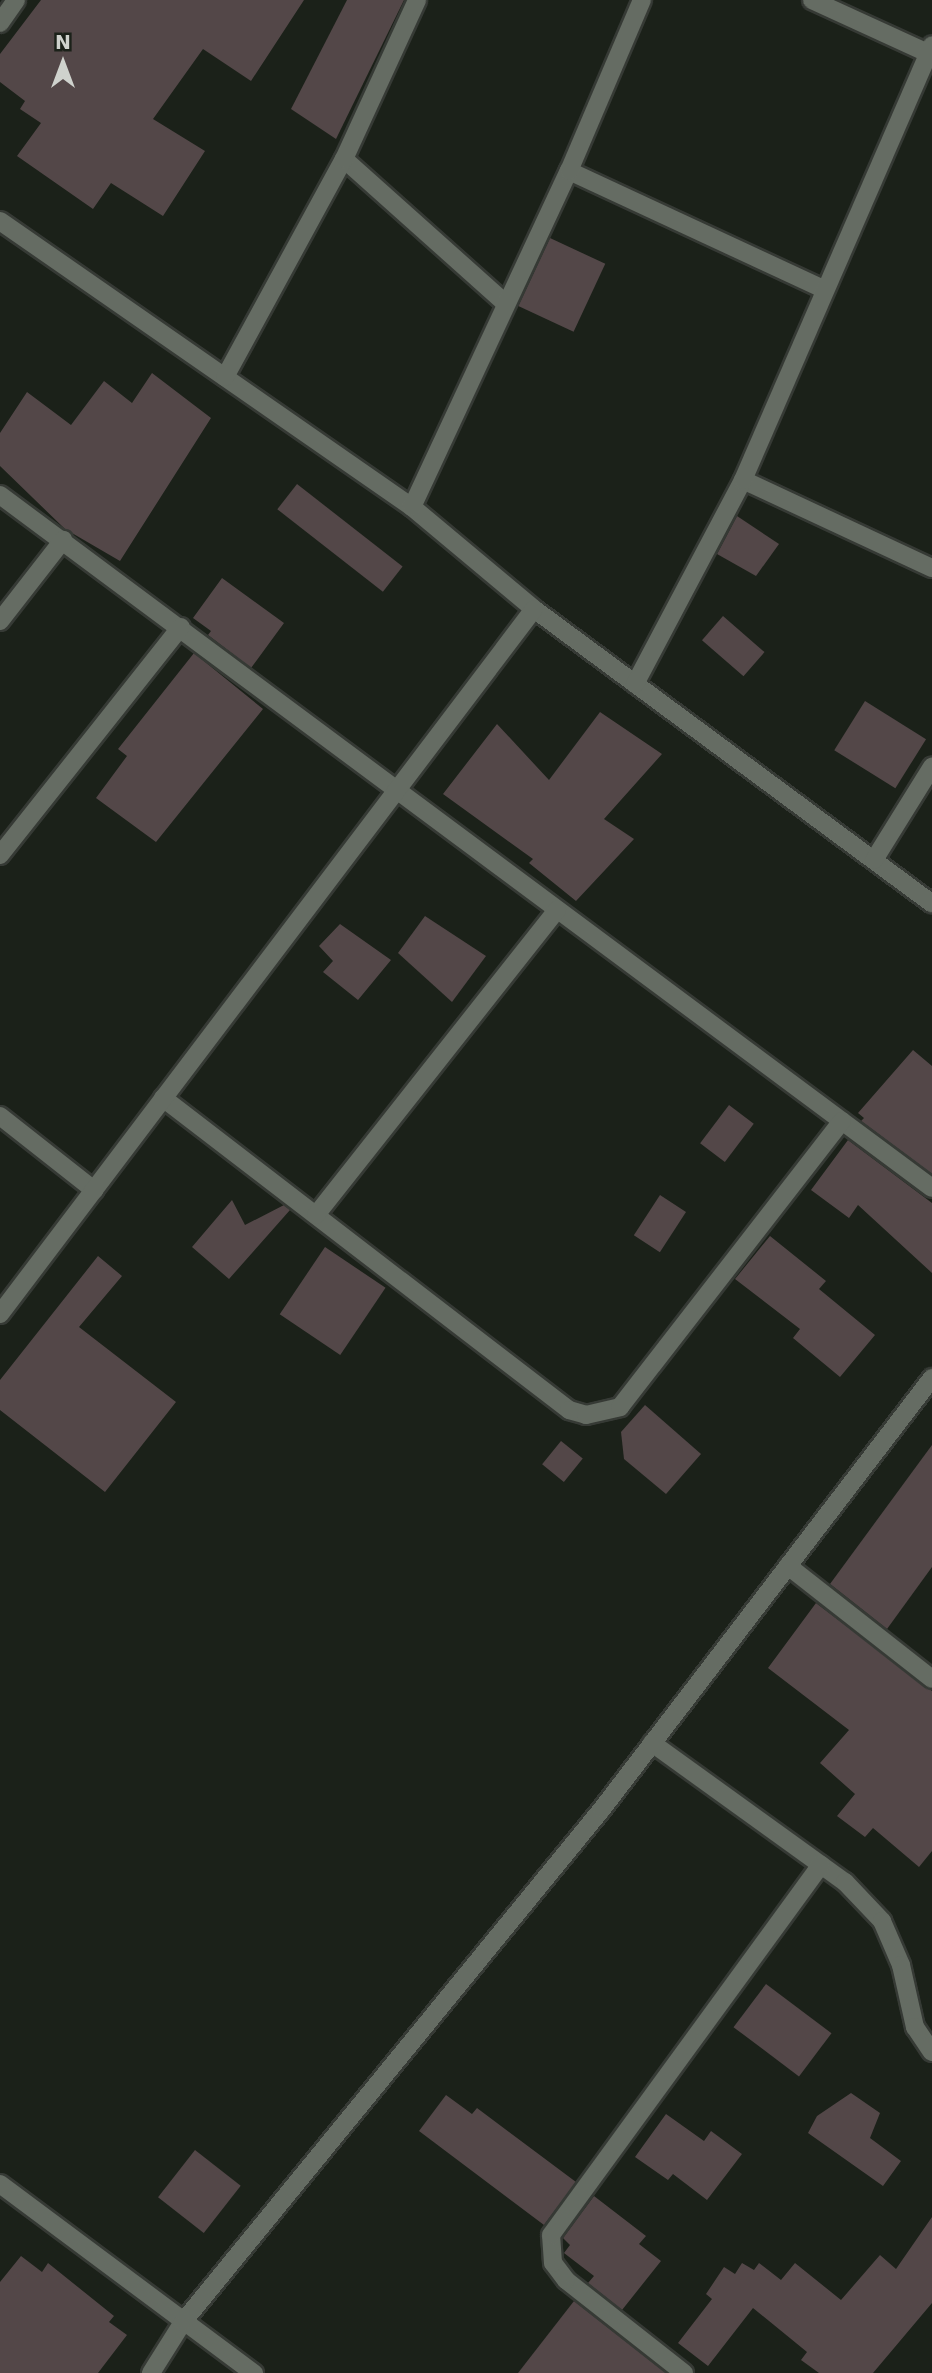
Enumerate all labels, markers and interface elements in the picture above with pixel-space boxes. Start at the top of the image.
north arrow [28,28,98,98]
text: N [55,31,71,53]

